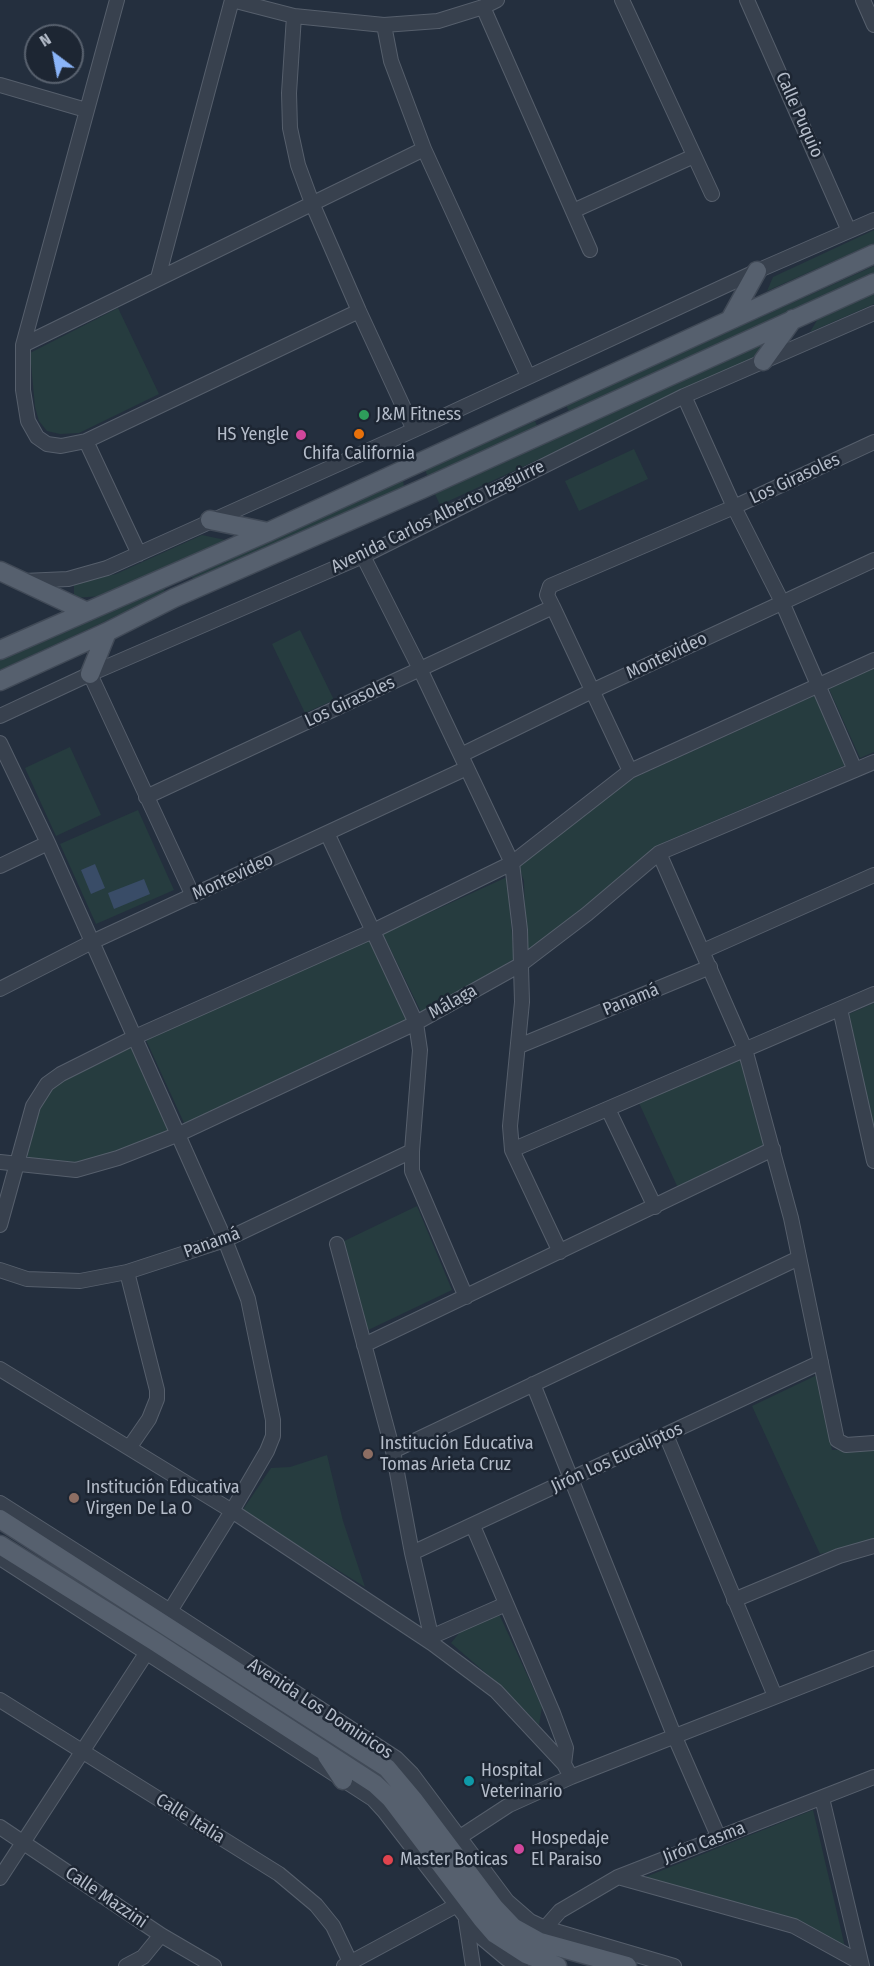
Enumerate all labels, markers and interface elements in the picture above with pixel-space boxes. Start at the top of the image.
north arrow [24,24,84,84]
text: N [36,29,54,51]
street label: Calle Puquio [771,69,827,161]
place label: J&M Fitness [376,404,461,426]
marker: J&M Fitness [357,408,371,422]
place label: HS Yengle [217,424,289,446]
marker: Chifa California [352,427,366,441]
marker: HS Yengle [294,428,308,442]
place label: Chifa California [303,443,415,465]
street label: Los Girasoles [747,449,843,509]
street label: Avenida Carlos Alberto Izaguirre [328,456,548,578]
street label: Montevideo [623,628,711,684]
street label: Los Girasoles [302,672,398,732]
street label: Montevideo [189,849,277,905]
street label: Panamá [600,979,662,1021]
street label: Málaga [425,980,481,1024]
street label: Panamá [181,1223,243,1263]
street label: Jirón Los Eucaliptos [548,1418,686,1498]
place label: Institución Educativa Tomas Arieta Cruz [380,1433,534,1476]
marker: Institución Educativa Tomas Arieta Cruz [361,1447,375,1461]
place label: Institución Educativa Virgen De La O [86,1477,240,1520]
marker: Institución Educativa Virgen De La O [67,1491,81,1505]
street label: Avenida Los Dominicos [243,1654,397,1764]
place label: Hospital Veterinario [481,1760,563,1802]
marker: Hospital Veterinario [462,1774,476,1788]
street label: Calle Italia [151,1789,229,1849]
street label: Jirón Casma [660,1817,748,1869]
place label: Hospedaje El Paraiso [531,1828,609,1870]
marker: Hospedaje El Paraiso [512,1842,526,1856]
place label: Master Boticas [400,1849,508,1871]
marker: Master Boticas [381,1853,395,1867]
street label: Calle Mazzini [61,1863,151,1933]

